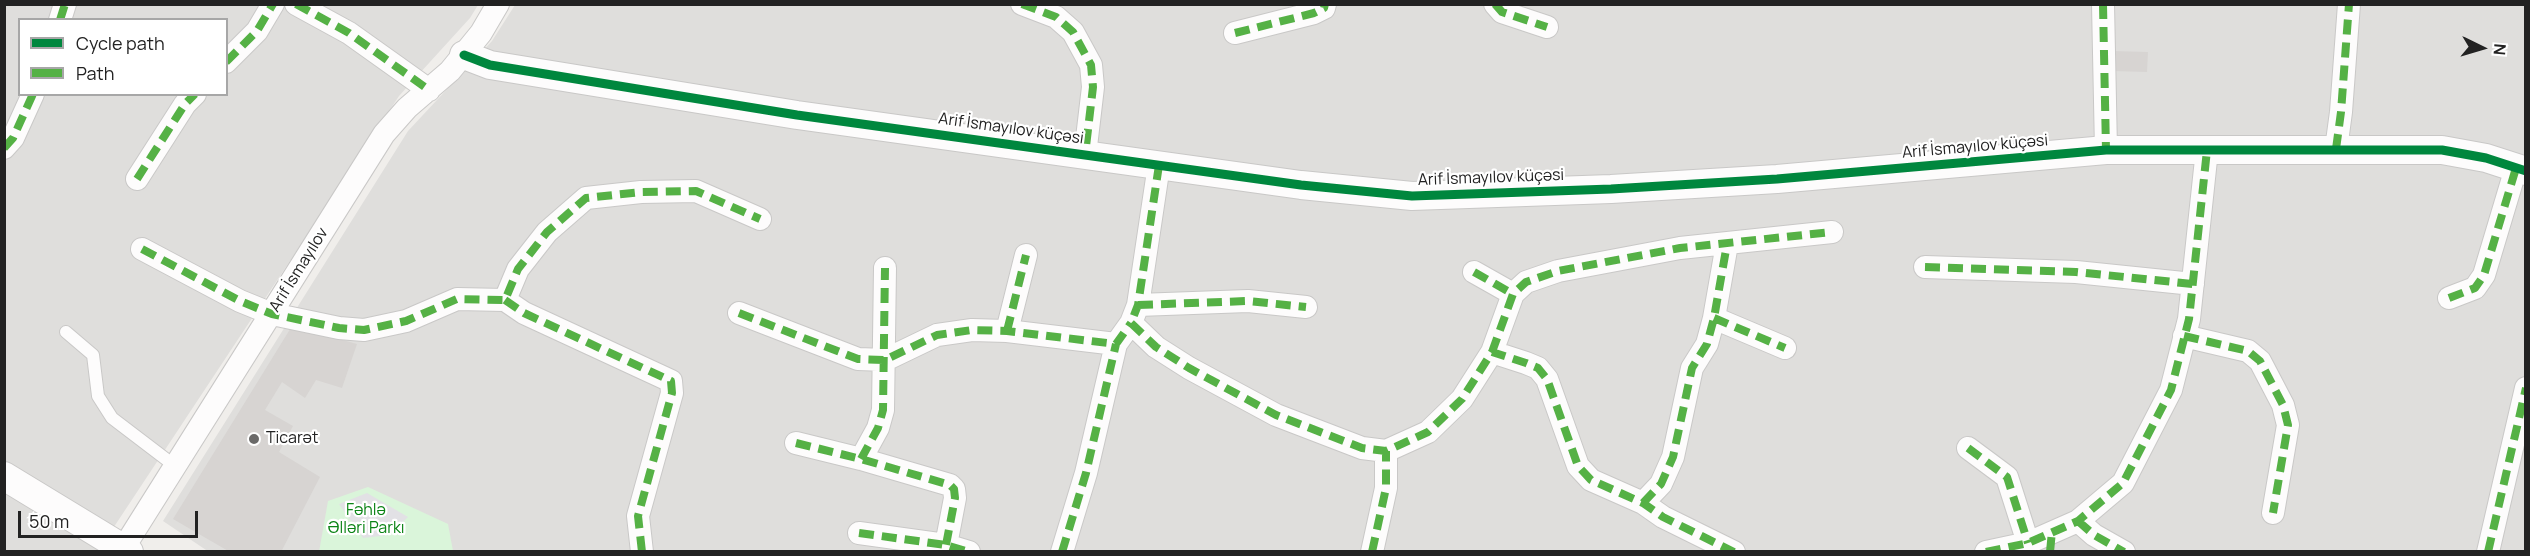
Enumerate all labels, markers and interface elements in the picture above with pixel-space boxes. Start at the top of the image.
legend [18,18,228,96]
north arrow [2452,18,2512,78]
text: Cycle path [76,31,165,55]
text: N [2488,43,2511,56]
text: Path [76,61,114,85]
street label: Arif İsmayılov küçəsi [937,109,1085,149]
street label: Arif İsmayılov küçəsi [1901,131,2049,163]
street label: Arif İsmayılov küçəsi [1417,166,1565,190]
street label: Arif İsmayılov [265,224,333,316]
place label: Ticarət [266,429,318,449]
marker: Ticarət [247,432,261,446]
scale bar [21,499,201,537]
park label: Fəhlə Əlləri Parkı [327,501,405,539]
text: 50 m [29,509,69,533]

